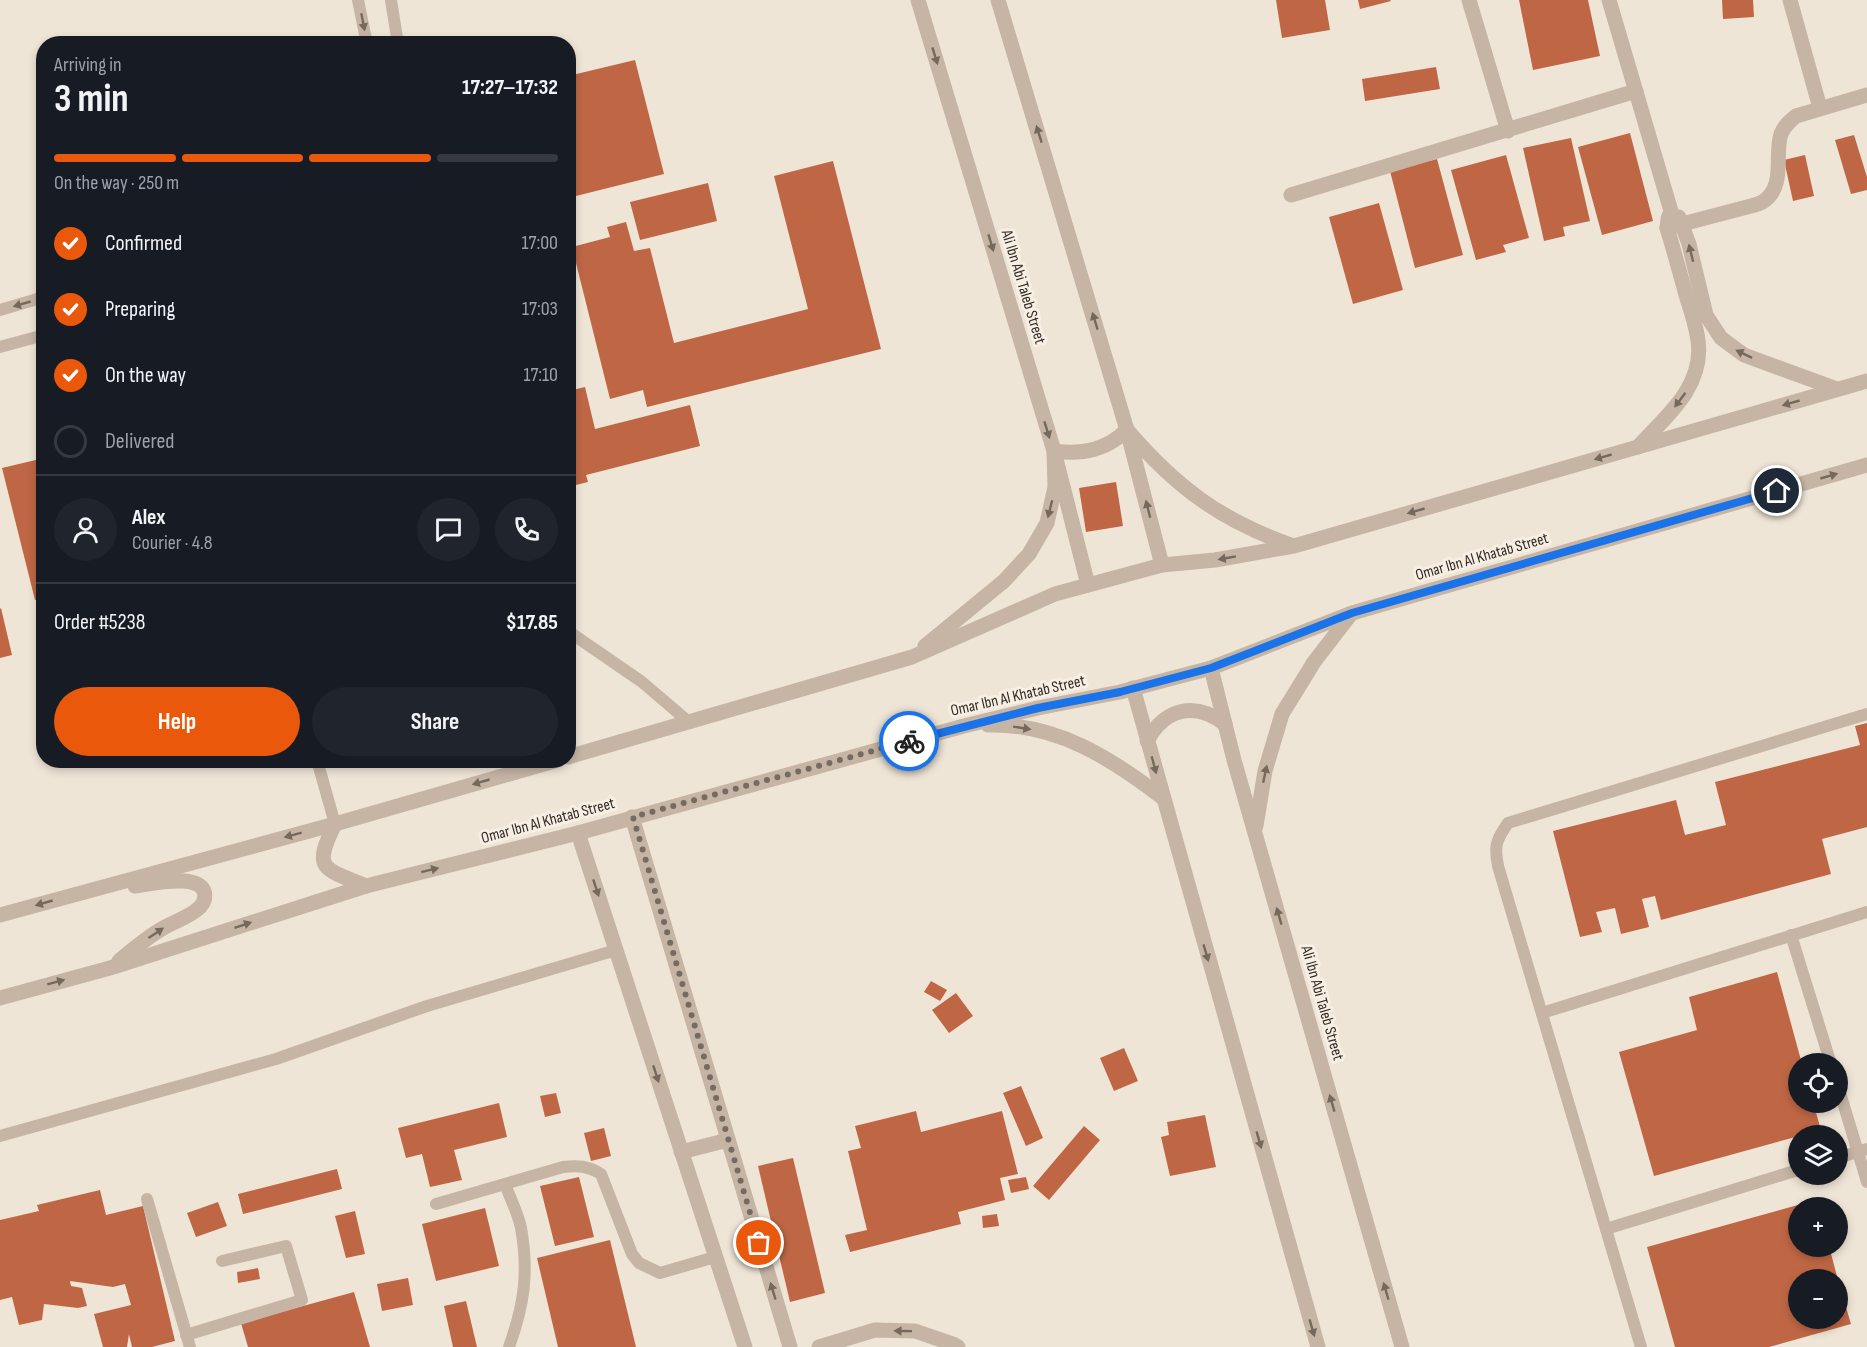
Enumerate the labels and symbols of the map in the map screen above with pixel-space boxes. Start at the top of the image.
one-way arrow [359,12,368,31]
one-way arrow [931,47,940,65]
one-way arrow [1034,125,1043,143]
street label: Ali Ibn Abi Taleb Street [996,227,1049,346]
one-way arrow [987,234,996,252]
one-way arrow [1685,244,1695,263]
one-way arrow [13,300,31,309]
one-way arrow [1090,312,1099,330]
one-way arrow [1735,349,1752,358]
one-way arrow [1674,391,1686,407]
one-way arrow [1781,399,1799,408]
one-way arrow [1043,421,1052,439]
one-way arrow [1594,453,1612,462]
pin [1751,465,1802,516]
one-way arrow [1820,471,1838,480]
one-way arrow [1044,500,1054,518]
one-way arrow [1142,500,1152,518]
one-way arrow [1407,507,1425,516]
street label: Omar Ibn Al Khatab Street [1413,529,1551,585]
one-way arrow [1217,554,1236,563]
street label: Omar Ibn Al Khatab Street [949,671,1087,721]
courier [879,711,939,771]
one-way arrow [1013,724,1032,733]
one-way arrow [1149,756,1159,774]
one-way arrow [1261,765,1270,784]
one-way arrow [472,778,490,787]
street label: Omar Ibn Al Khatab Street [479,794,617,848]
one-way arrow [284,831,303,841]
one-way arrow [420,864,439,874]
one-way arrow [592,879,601,897]
one-way arrow [35,899,53,908]
one-way arrow [1274,907,1283,925]
one-way arrow [234,920,252,929]
one-way arrow [148,927,164,939]
street label: Ali Ibn Abi Taleb Street [1296,943,1347,1063]
one-way arrow [1202,944,1211,962]
one-way arrow [47,977,66,987]
one-way arrow [652,1065,661,1083]
one-way arrow [1327,1094,1336,1112]
one-way arrow [1255,1131,1264,1149]
pin [733,1217,784,1268]
one-way arrow [768,1282,777,1300]
one-way arrow [1380,1282,1390,1300]
one-way arrow [1308,1319,1317,1337]
one-way arrow [893,1326,912,1336]

